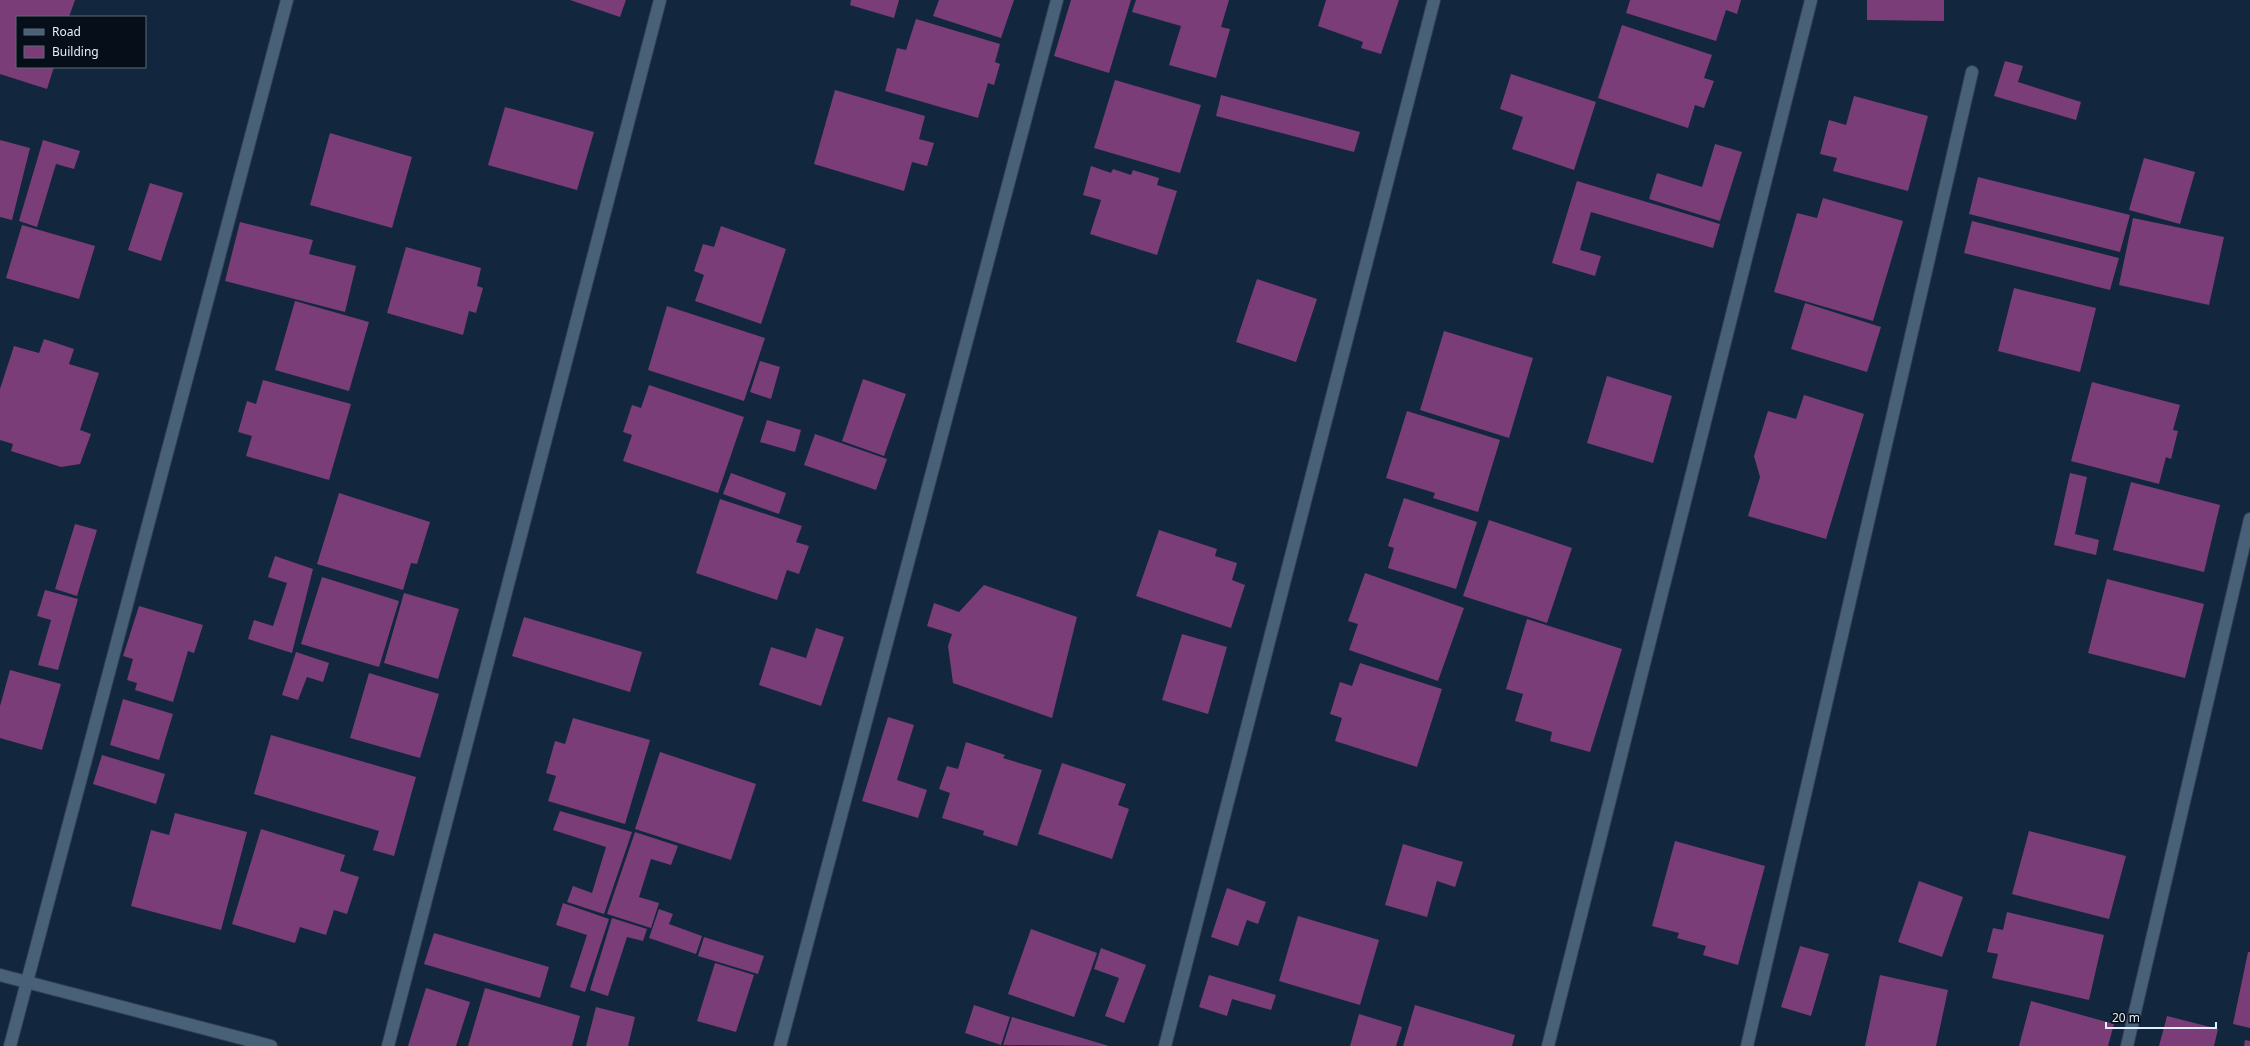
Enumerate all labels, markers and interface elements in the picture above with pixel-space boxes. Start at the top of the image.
legend [16,16,146,68]
text: Road [52,23,81,40]
text: Building [52,43,99,60]
scale bar [2106,1004,2216,1030]
text: 20 m [2112,1009,2140,1026]

